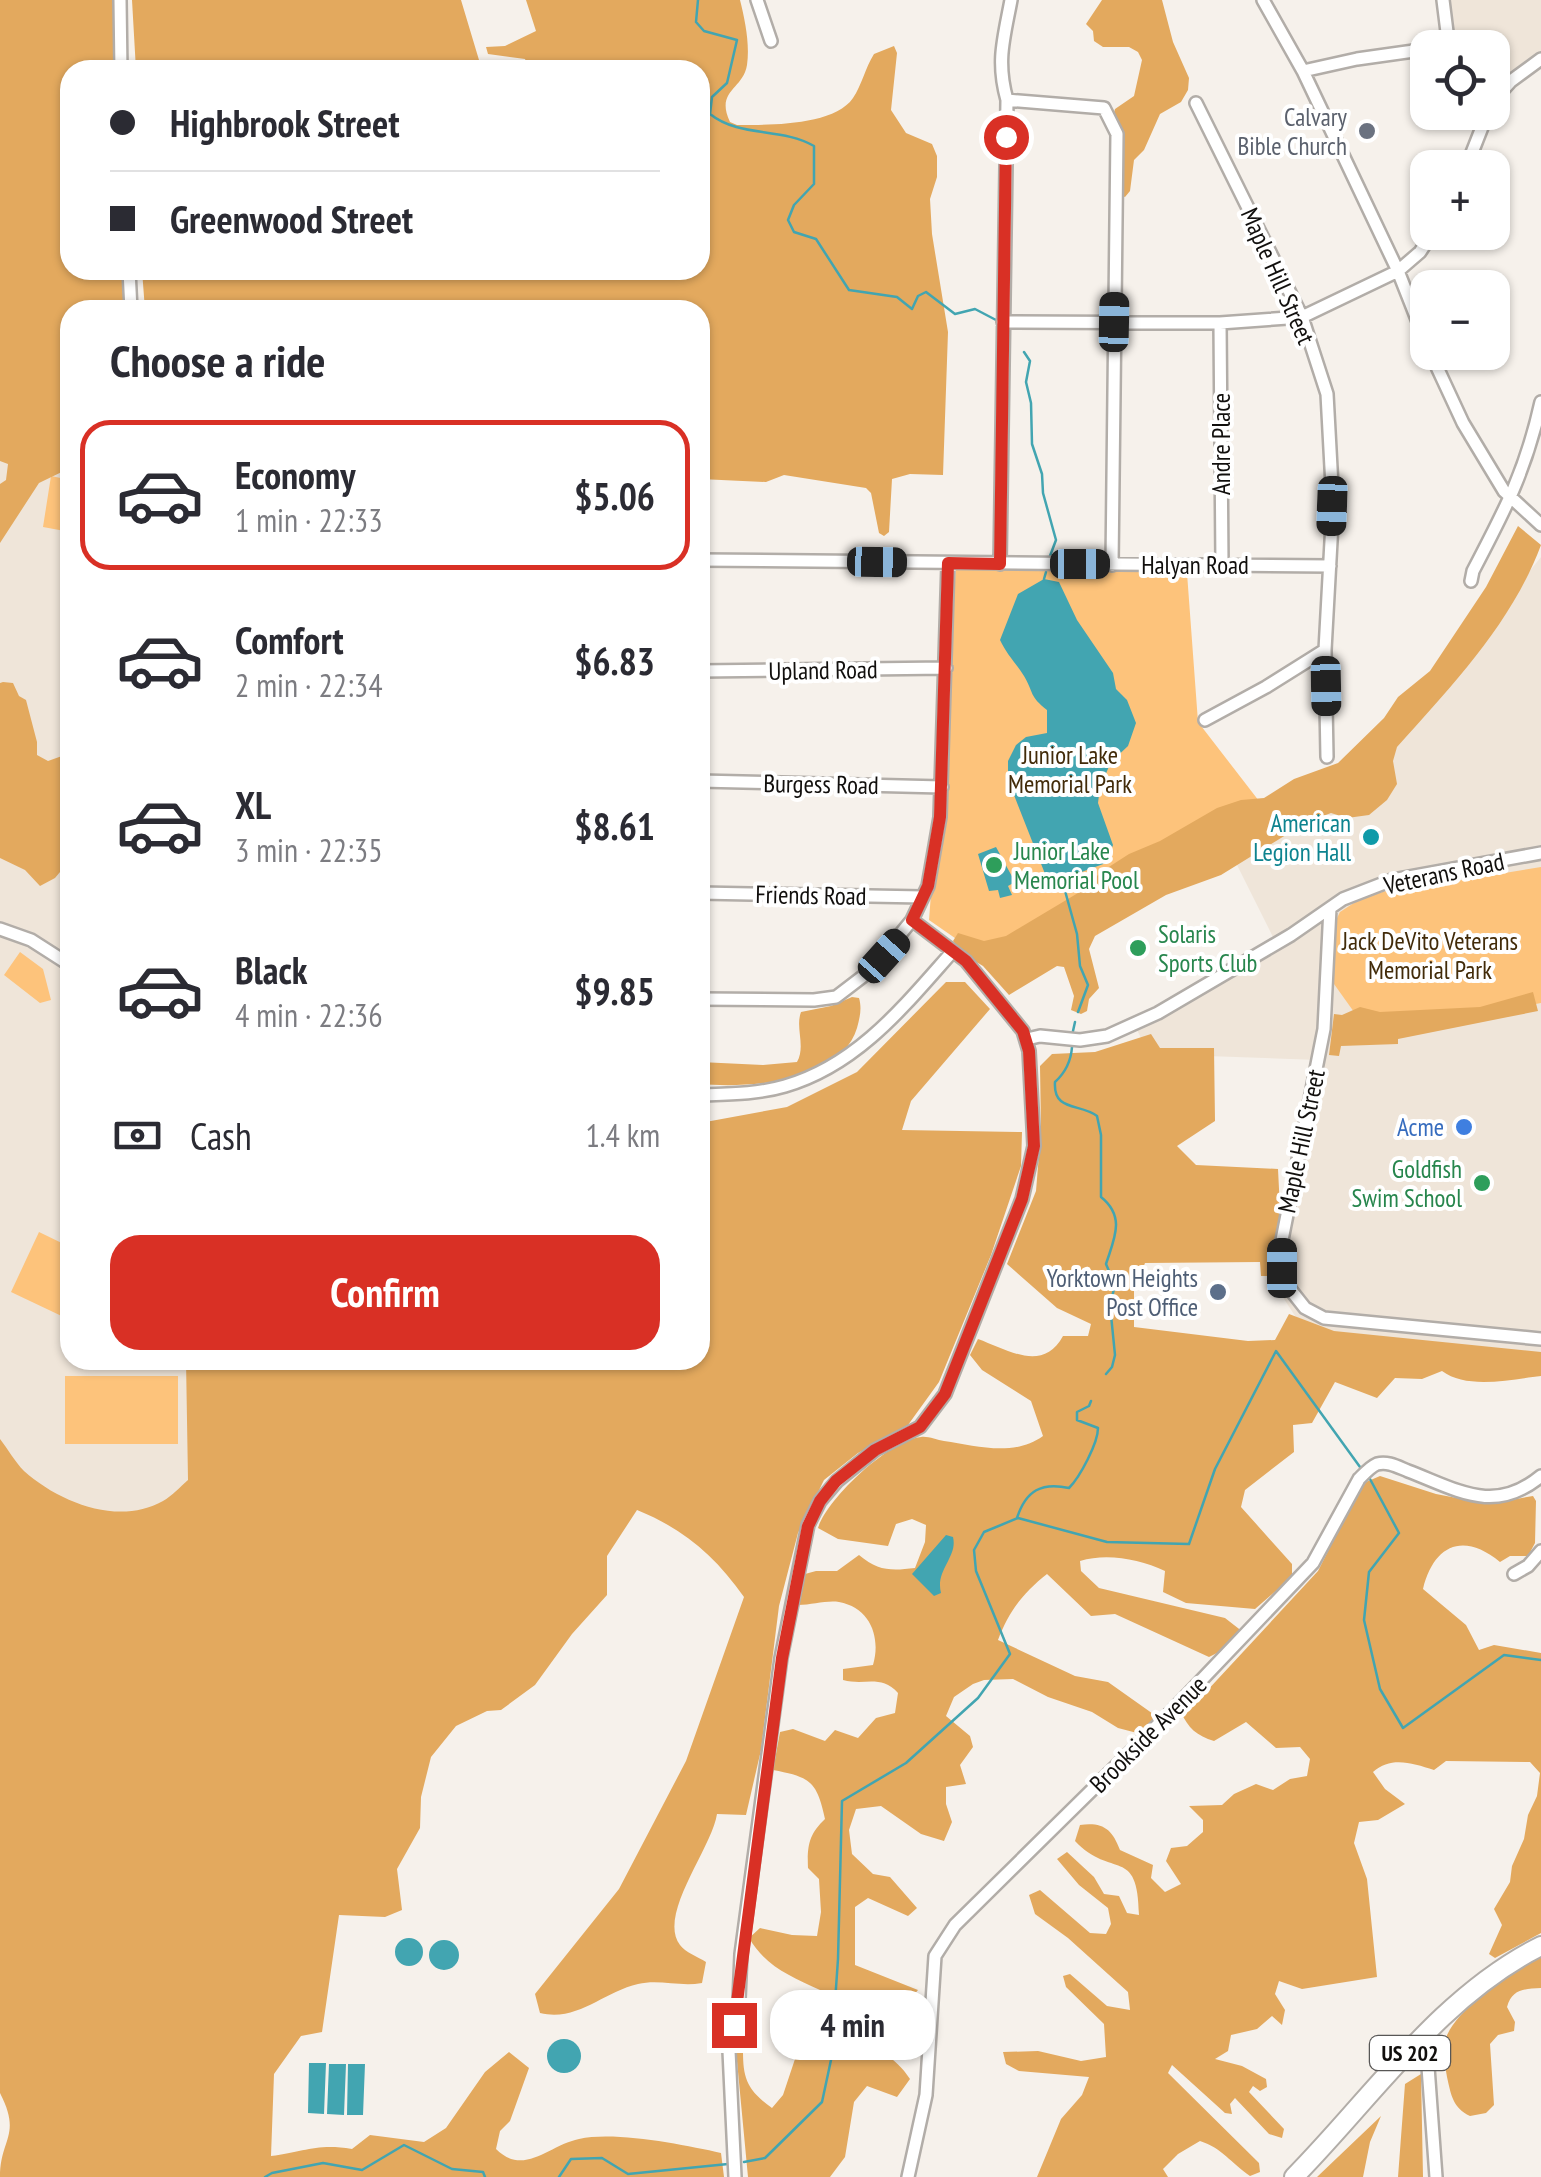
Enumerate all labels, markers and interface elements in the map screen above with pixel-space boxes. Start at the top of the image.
map controls [1410,30,1510,370]
button: locate [1410,30,1510,130]
text: Highbrook Street [170,98,399,147]
place label: Calvary Bible Church [1237,101,1348,162]
route start [984,115,1029,160]
marker: Calvary Bible Church [1356,120,1378,142]
button: + [1410,150,1510,250]
text: Greenwood Street [170,194,413,243]
street label: Maple Hill Street [1234,203,1322,349]
button: − [1410,270,1510,370]
car [1098,292,1130,352]
text: Choose a ride [110,331,325,389]
street label: Andre Place [1205,393,1237,495]
icon: car [115,450,205,540]
text: Economy [235,450,355,499]
text: $5.06 [574,471,655,520]
car [1316,475,1348,537]
text: 1 min · 22:33 [235,499,383,541]
car [847,546,907,578]
car [1050,549,1110,579]
street label: Halyan Road [1141,549,1249,581]
icon: car [115,615,205,705]
text: Comfort [235,615,344,664]
text: $6.83 [574,636,655,685]
street label: Upland Road [768,653,878,687]
car [1310,656,1342,716]
text: 2 min · 22:34 [235,664,383,706]
park label: Junior Lake Memorial Park [1008,739,1132,800]
street label: Burgess Road [763,767,879,801]
icon: car [115,780,205,870]
text: XL [235,780,271,829]
text: $8.61 [574,801,655,850]
place label: American Legion Hall [1253,807,1351,868]
marker: American Legion Hall [1360,826,1382,848]
text: 3 min · 22:35 [235,829,383,871]
place label: Junior Lake Memorial Pool [1013,835,1139,896]
street label: Veterans Road [1380,845,1507,902]
marker: Junior Lake Memorial Pool [983,854,1005,876]
street label: Friends Road [755,878,867,912]
place label: Solaris Sports Club [1158,918,1257,979]
car [853,924,915,988]
park label: Jack DeVito Veterans Memorial Park [1341,925,1518,986]
marker: Solaris Sports Club [1127,937,1149,959]
icon: car [115,945,205,1035]
text: Black [235,945,308,994]
text: $9.85 [574,966,655,1015]
text: 4 min · 22:36 [235,994,383,1036]
street label: Maple Hill Street [1270,1066,1332,1216]
icon: cash [110,1108,165,1163]
text: Cash [190,1111,252,1160]
place label: Acme [1397,1111,1444,1143]
text: 1.4 km [585,1114,660,1156]
marker: Acme [1453,1116,1475,1138]
place label: Goldfish Swim School [1352,1153,1462,1214]
marker: Goldfish Swim School [1471,1172,1493,1194]
button: Confirm [110,1235,660,1350]
car [1267,1238,1297,1298]
place label: Yorktown Heights Post Office [1047,1262,1198,1323]
marker: Yorktown Heights Post Office [1207,1281,1229,1303]
street label: Brookside Avenue [1083,1669,1213,1799]
callout: 4 min [769,1990,934,2060]
route end [712,2003,757,2048]
text: 4 min [820,2004,885,2046]
road number: US 202 [1370,2036,1450,2070]

